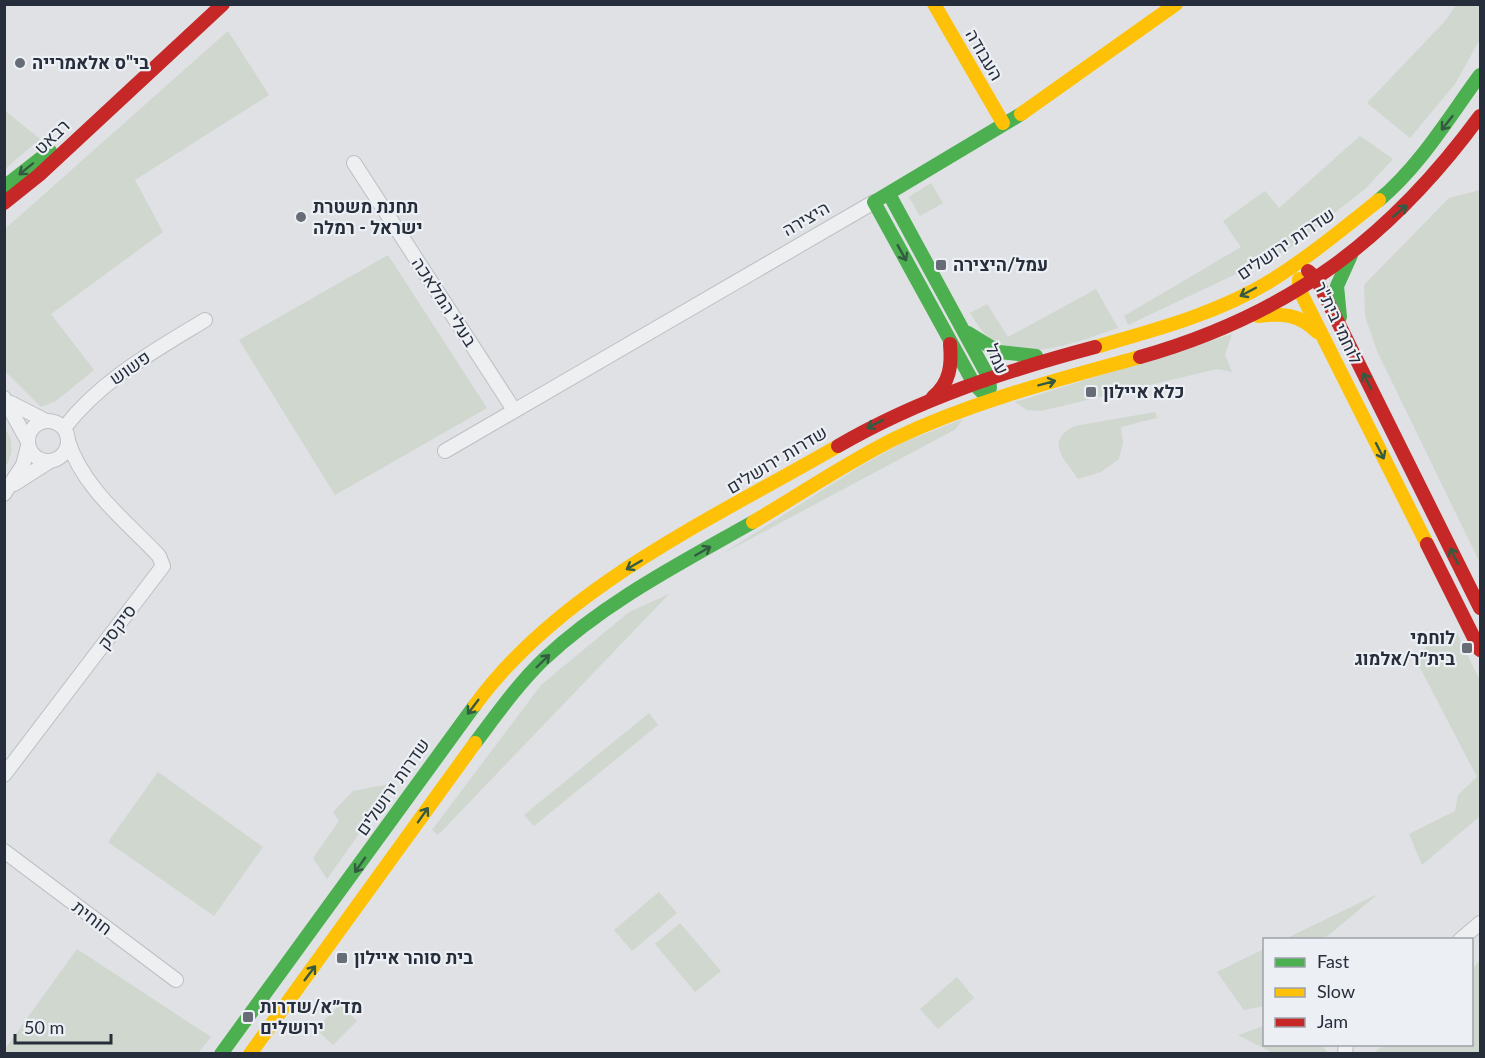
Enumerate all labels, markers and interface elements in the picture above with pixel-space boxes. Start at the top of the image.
street label: העבודה [961,25,1008,84]
place label: בי"ס אלאמרייה [32,51,149,73]
marker: בי"ס אלאמרייה [13,56,27,70]
street label: רבאט [29,114,74,158]
one-way arrow [1441,115,1454,131]
one-way arrow [19,162,35,175]
place label: תחנת משטרת ישראל - רמלה [313,195,423,238]
street label: היצירה [778,196,833,240]
street label: שדרות ירושלים [1232,202,1339,284]
one-way arrow [1392,204,1408,217]
marker: תחנת משטרת ישראל - רמלה [294,210,308,224]
one-way arrow [896,244,908,261]
street label: בעלי המלאכה [408,253,482,351]
place label: עמל/היצירה [953,253,1048,275]
marker: עמל/היצירה [934,258,948,272]
street label: לוחמי בית"ר [1310,278,1368,367]
one-way arrow [1240,287,1258,299]
street label: עמל [982,340,1014,377]
street label: פשוש [105,345,154,389]
one-way arrow [1361,373,1372,391]
one-way arrow [1038,377,1057,388]
place label: כלא איילון [1103,380,1185,402]
marker: כלא איילון [1084,385,1098,399]
one-way arrow [866,419,884,431]
street label: שדרות ירושלים [722,420,831,498]
one-way arrow [1375,442,1386,460]
one-way arrow [694,545,711,557]
one-way arrow [1448,547,1460,565]
one-way arrow [625,559,642,571]
street label: סיקסק [92,600,140,653]
place label: לוחמי בית״ר/אלמוג [1355,626,1455,669]
marker: לוחמי בית״ר/אלמוג [1460,641,1474,655]
one-way arrow [535,653,550,668]
one-way arrow [467,699,480,715]
street label: שדרות ירושלים [351,734,434,839]
one-way arrow [417,807,430,823]
one-way arrow [354,857,366,873]
street label: חוחית [68,895,117,939]
legend [1263,938,1473,1046]
place label: בית סוהר איילון [354,946,473,968]
text: Fast [1317,950,1350,972]
marker: בית סוהר איילון [335,951,349,965]
one-way arrow [303,965,316,981]
text: Slow [1317,980,1355,1002]
place label: מד״א/שדרות ירושלים [260,995,362,1038]
scale bar [15,1007,111,1045]
marker: מד״א/שדרות ירושלים [241,1010,255,1024]
text: Jam [1317,1010,1348,1032]
text: 50 m [24,1016,64,1038]

